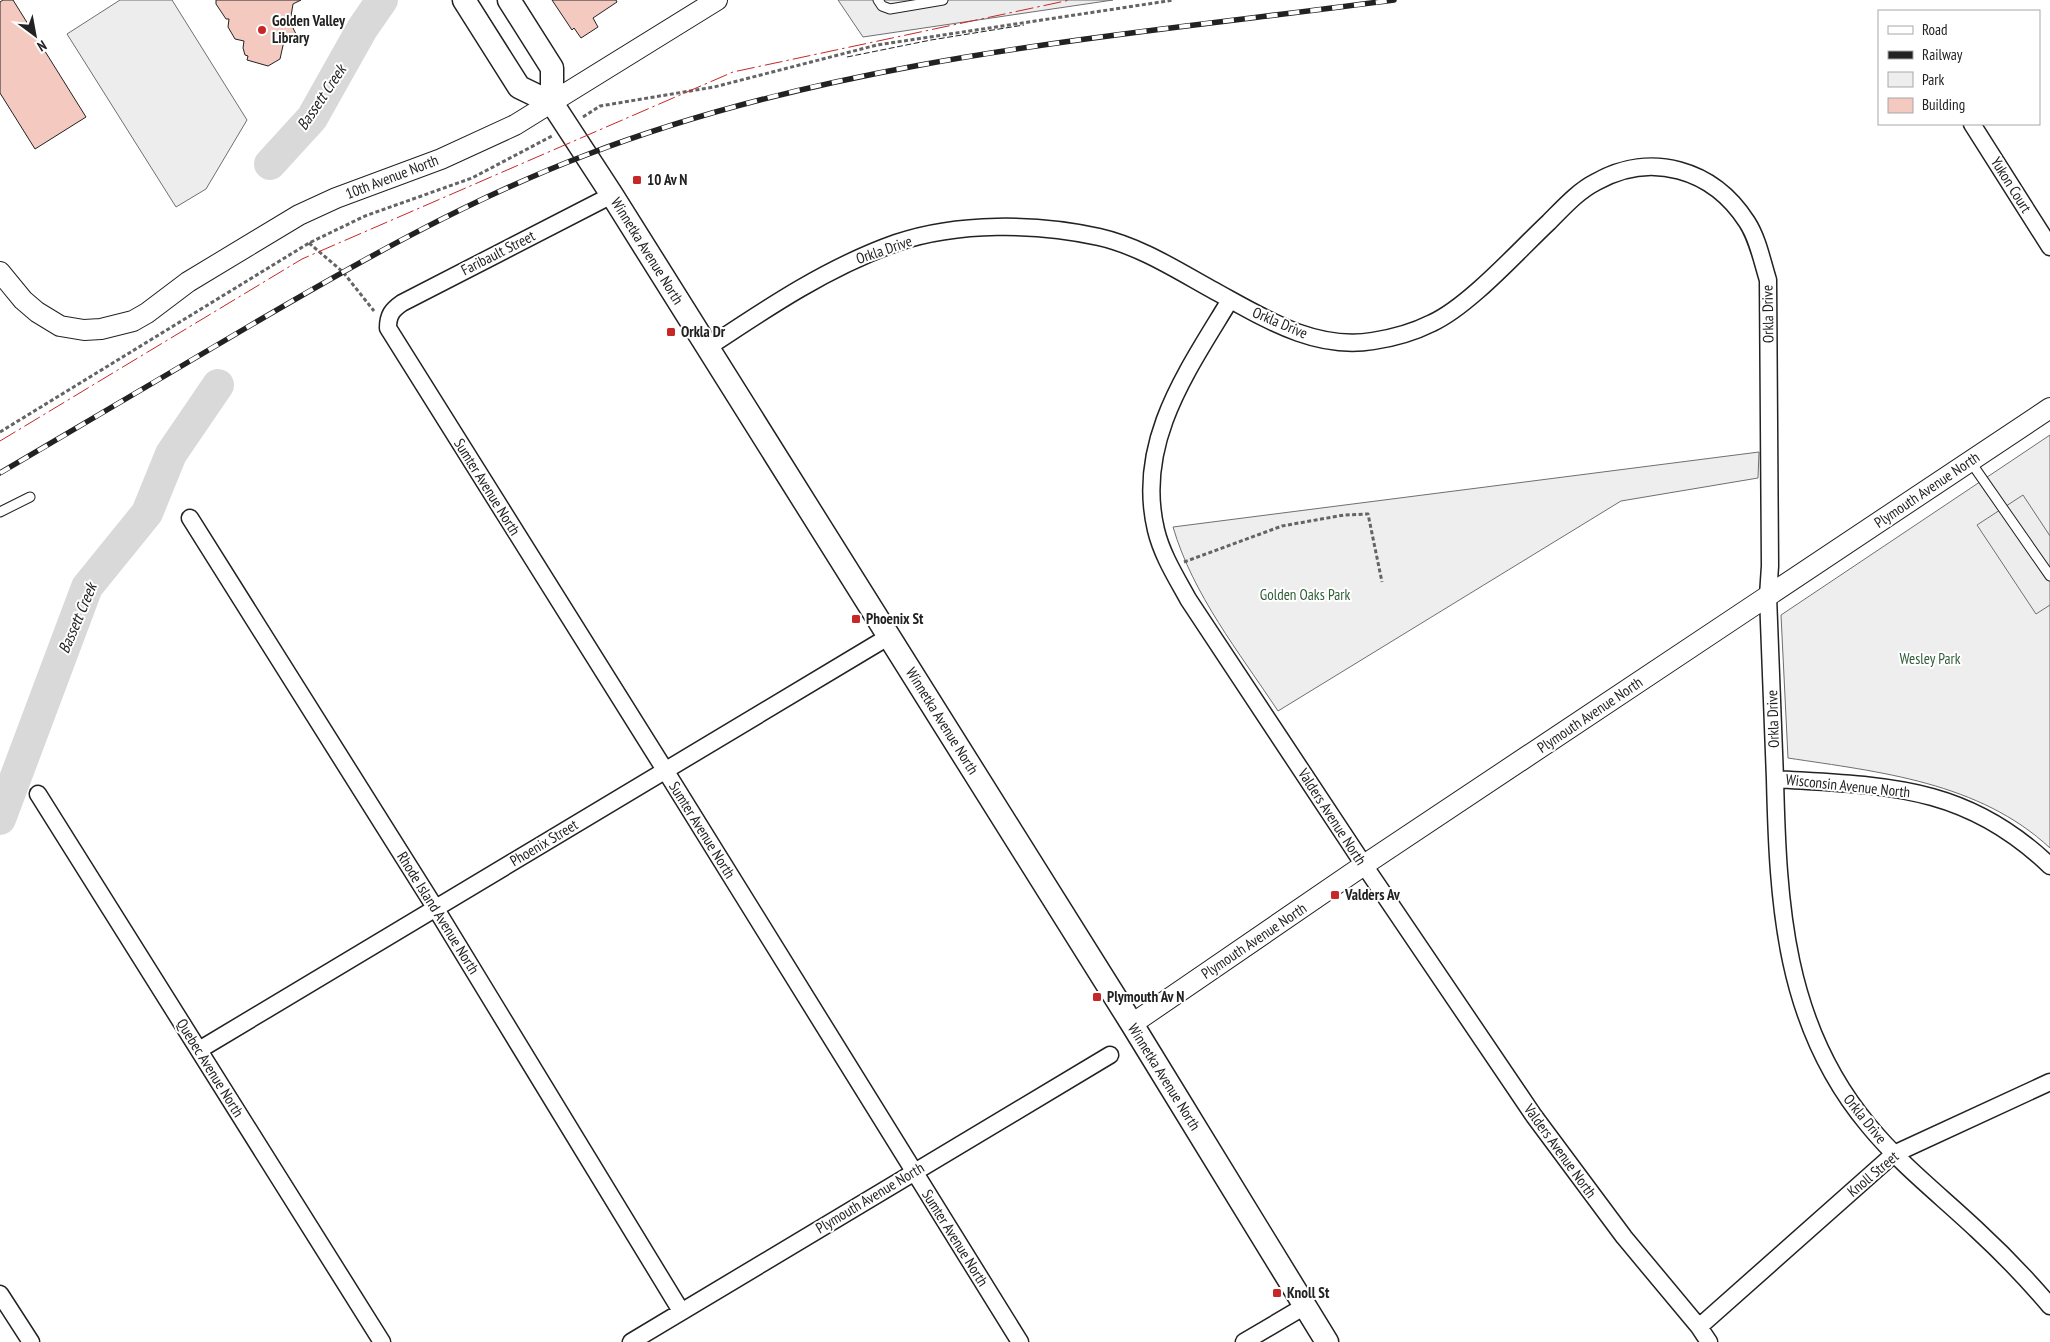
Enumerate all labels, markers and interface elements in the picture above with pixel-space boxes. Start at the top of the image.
north arrow [10,10,60,60]
legend [1878,10,2040,125]
place label: Golden Valley Library [272,11,346,47]
text: Road [1922,20,1948,39]
marker: Golden Valley Library [256,24,268,36]
text: N [34,36,50,56]
text: Railway [1922,45,1963,64]
water label: Bassett Creek [292,59,351,133]
text: Park [1922,70,1944,89]
text: Building [1922,95,1965,114]
street label: 10th Avenue North [343,150,441,203]
street label: Yukon Court [1987,153,2036,216]
place label: 10 Av N [647,170,687,189]
marker: 10 Av N [631,174,643,186]
street label: Winnetka Avenue North [607,194,688,308]
street label: Faribault Street [458,226,538,279]
street label: Orkla Drive [853,231,914,268]
street label: Orkla Drive [1757,285,1778,343]
street label: Orkla Drive [1250,302,1311,343]
place label: Orkla Dr [681,322,726,341]
marker: Orkla Dr [665,326,677,338]
street label: Sumter Avenue North [450,435,525,539]
street label: Plymouth Avenue North [1870,447,1983,532]
water label: Bassett Creek [53,578,101,656]
park label: Golden Oaks Park [1260,585,1350,604]
place label: Phoenix St [866,609,924,628]
marker: Phoenix St [850,613,862,625]
park label: Wesley Park [1900,649,1961,668]
street label: Winnetka Avenue North [902,664,983,778]
street label: Plymouth Avenue North [1533,672,1646,757]
street label: Orkla Drive [1762,690,1783,748]
street label: Valders Avenue North [1294,764,1371,869]
street label: Wisconsin Avenue North [1785,770,1911,801]
street label: Sumter Avenue North [665,778,740,882]
street label: Phoenix Street [506,815,581,870]
street label: Rhode Island Avenue North [393,848,484,978]
place label: Valders Av [1344,885,1401,904]
marker: Valders Av [1329,889,1341,901]
street label: Plymouth Avenue North [1197,898,1310,983]
place label: Plymouth Av N [1107,987,1184,1006]
marker: Plymouth Av N [1091,991,1103,1003]
street label: Quebec Avenue North [173,1015,248,1120]
street label: Winnetka Avenue North [1124,1020,1205,1134]
street label: Orkla Drive [1840,1090,1891,1147]
street label: Valders Avenue North [1519,1099,1601,1201]
street label: Knoll Street [1843,1147,1902,1201]
street label: Plymouth Avenue North [812,1158,927,1237]
street label: Sumter Avenue North [918,1186,993,1290]
place label: Knoll St [1287,1283,1330,1302]
marker: Knoll St [1271,1287,1283,1299]

